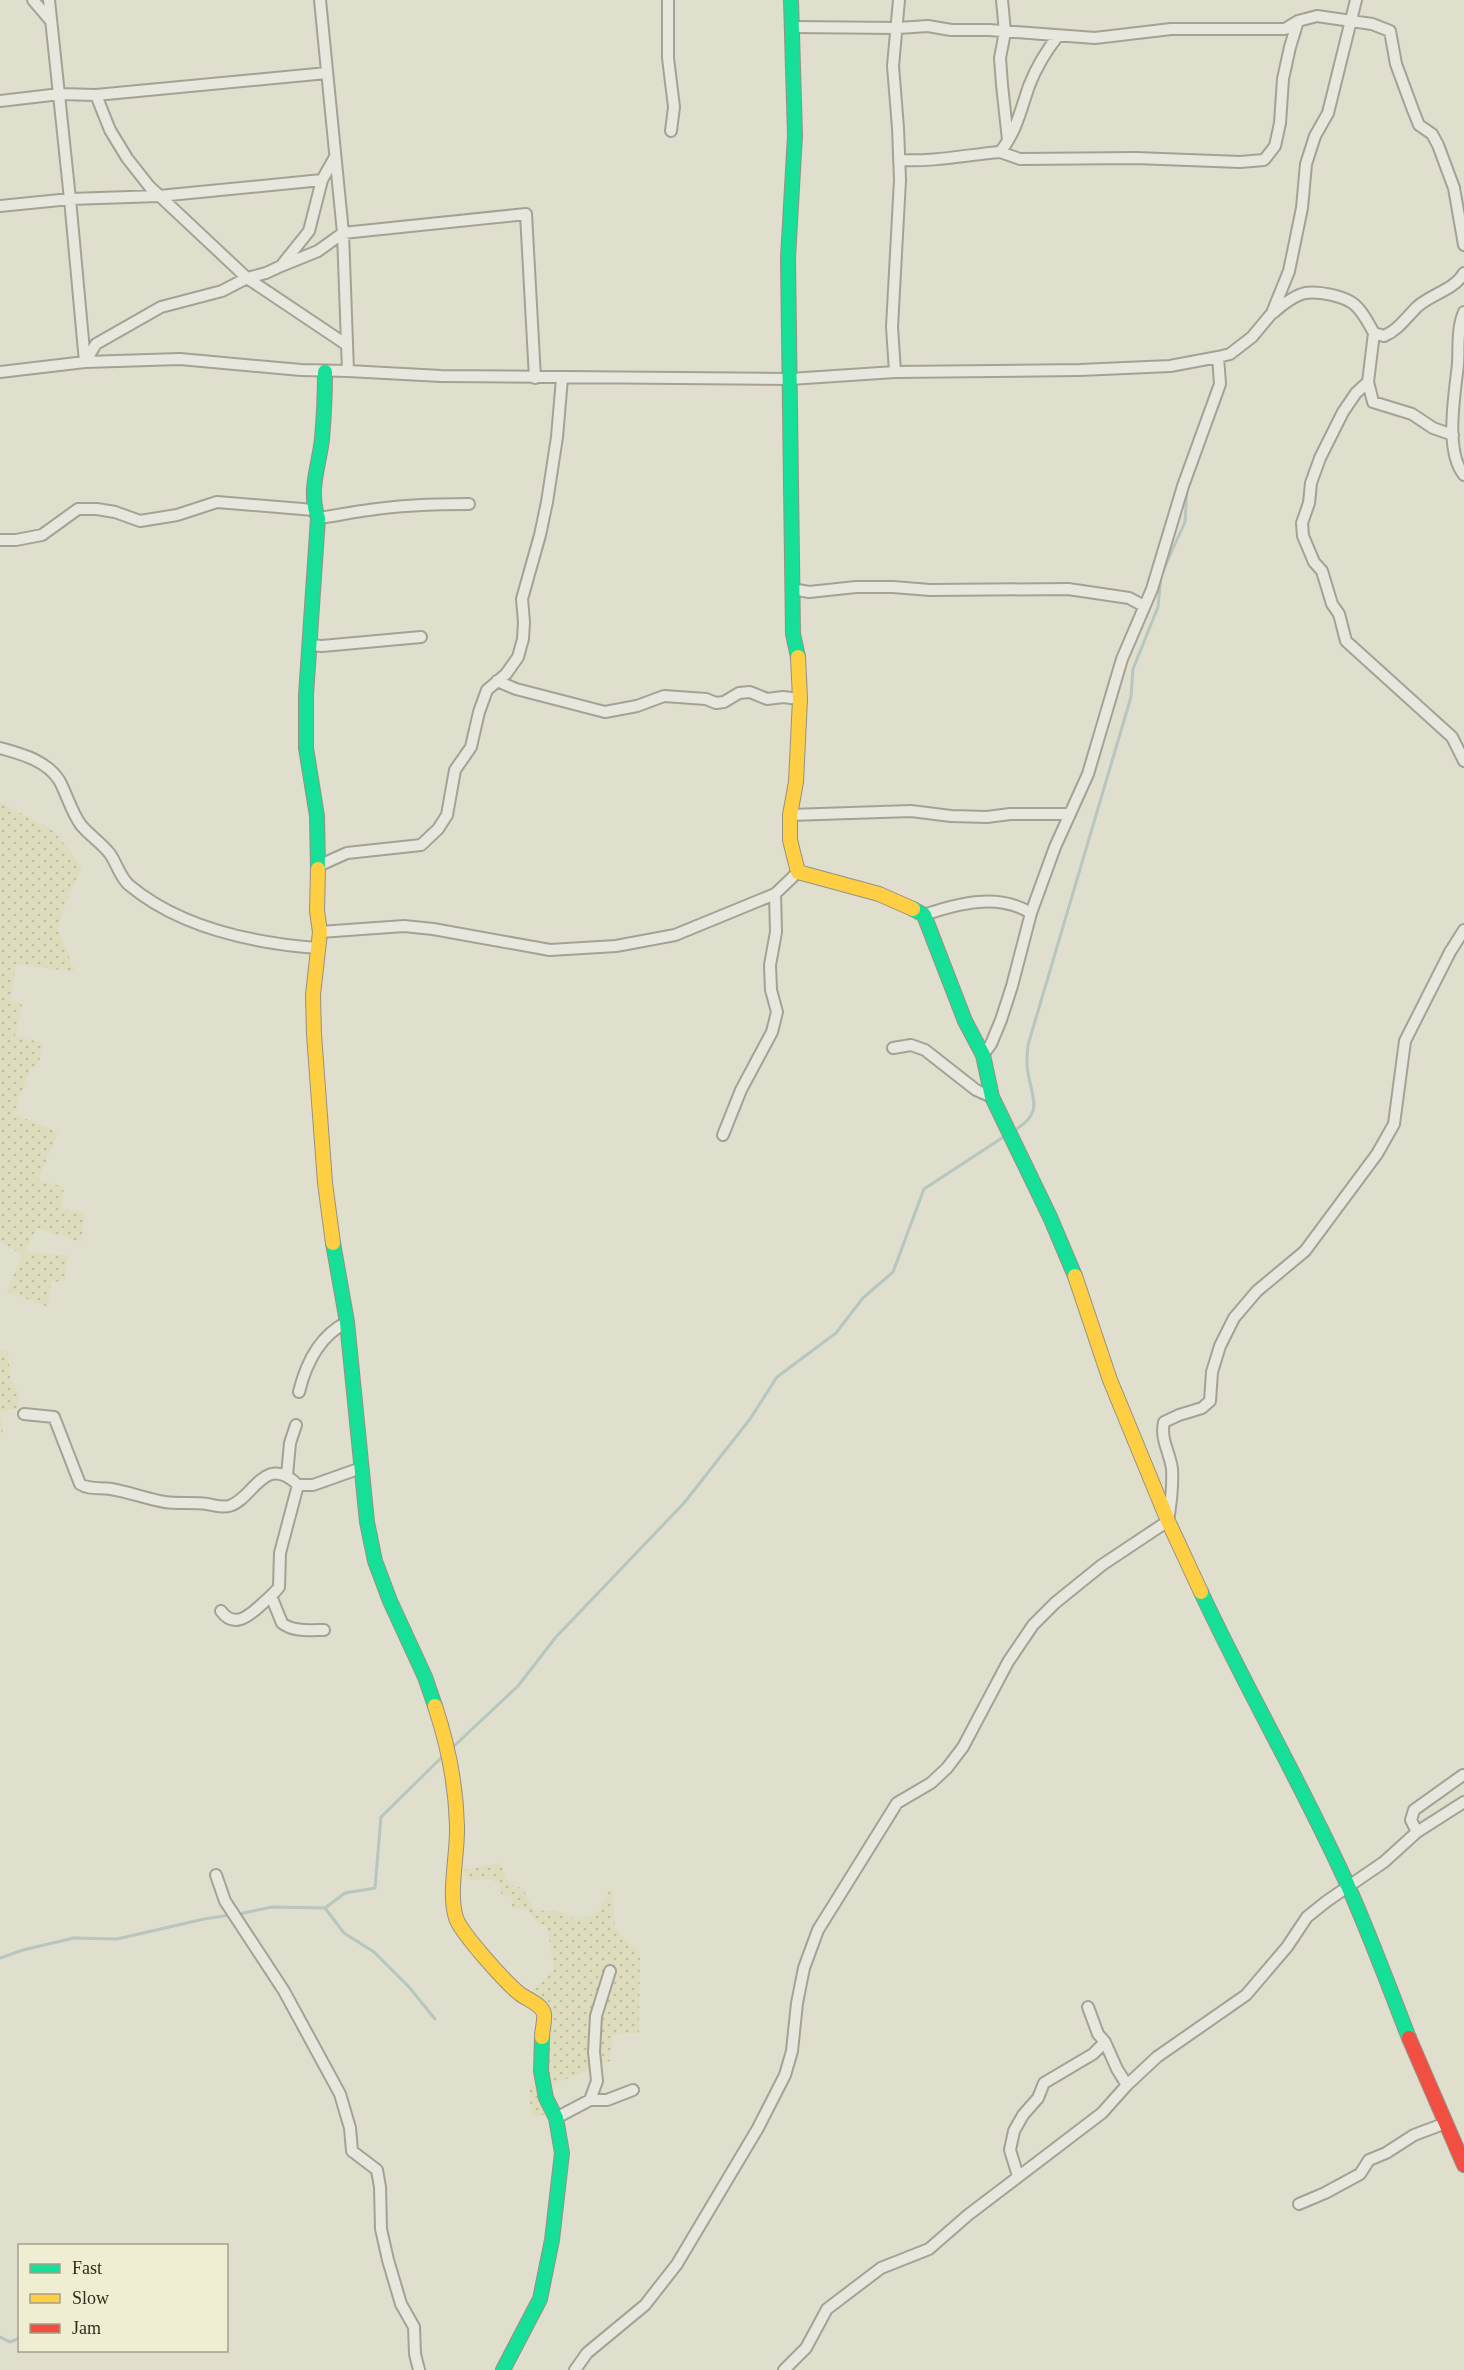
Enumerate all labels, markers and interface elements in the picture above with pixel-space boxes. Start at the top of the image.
legend [18,2244,228,2352]
text: Fast [72,2258,102,2278]
text: Slow [72,2288,109,2308]
text: Jam [72,2318,101,2338]

